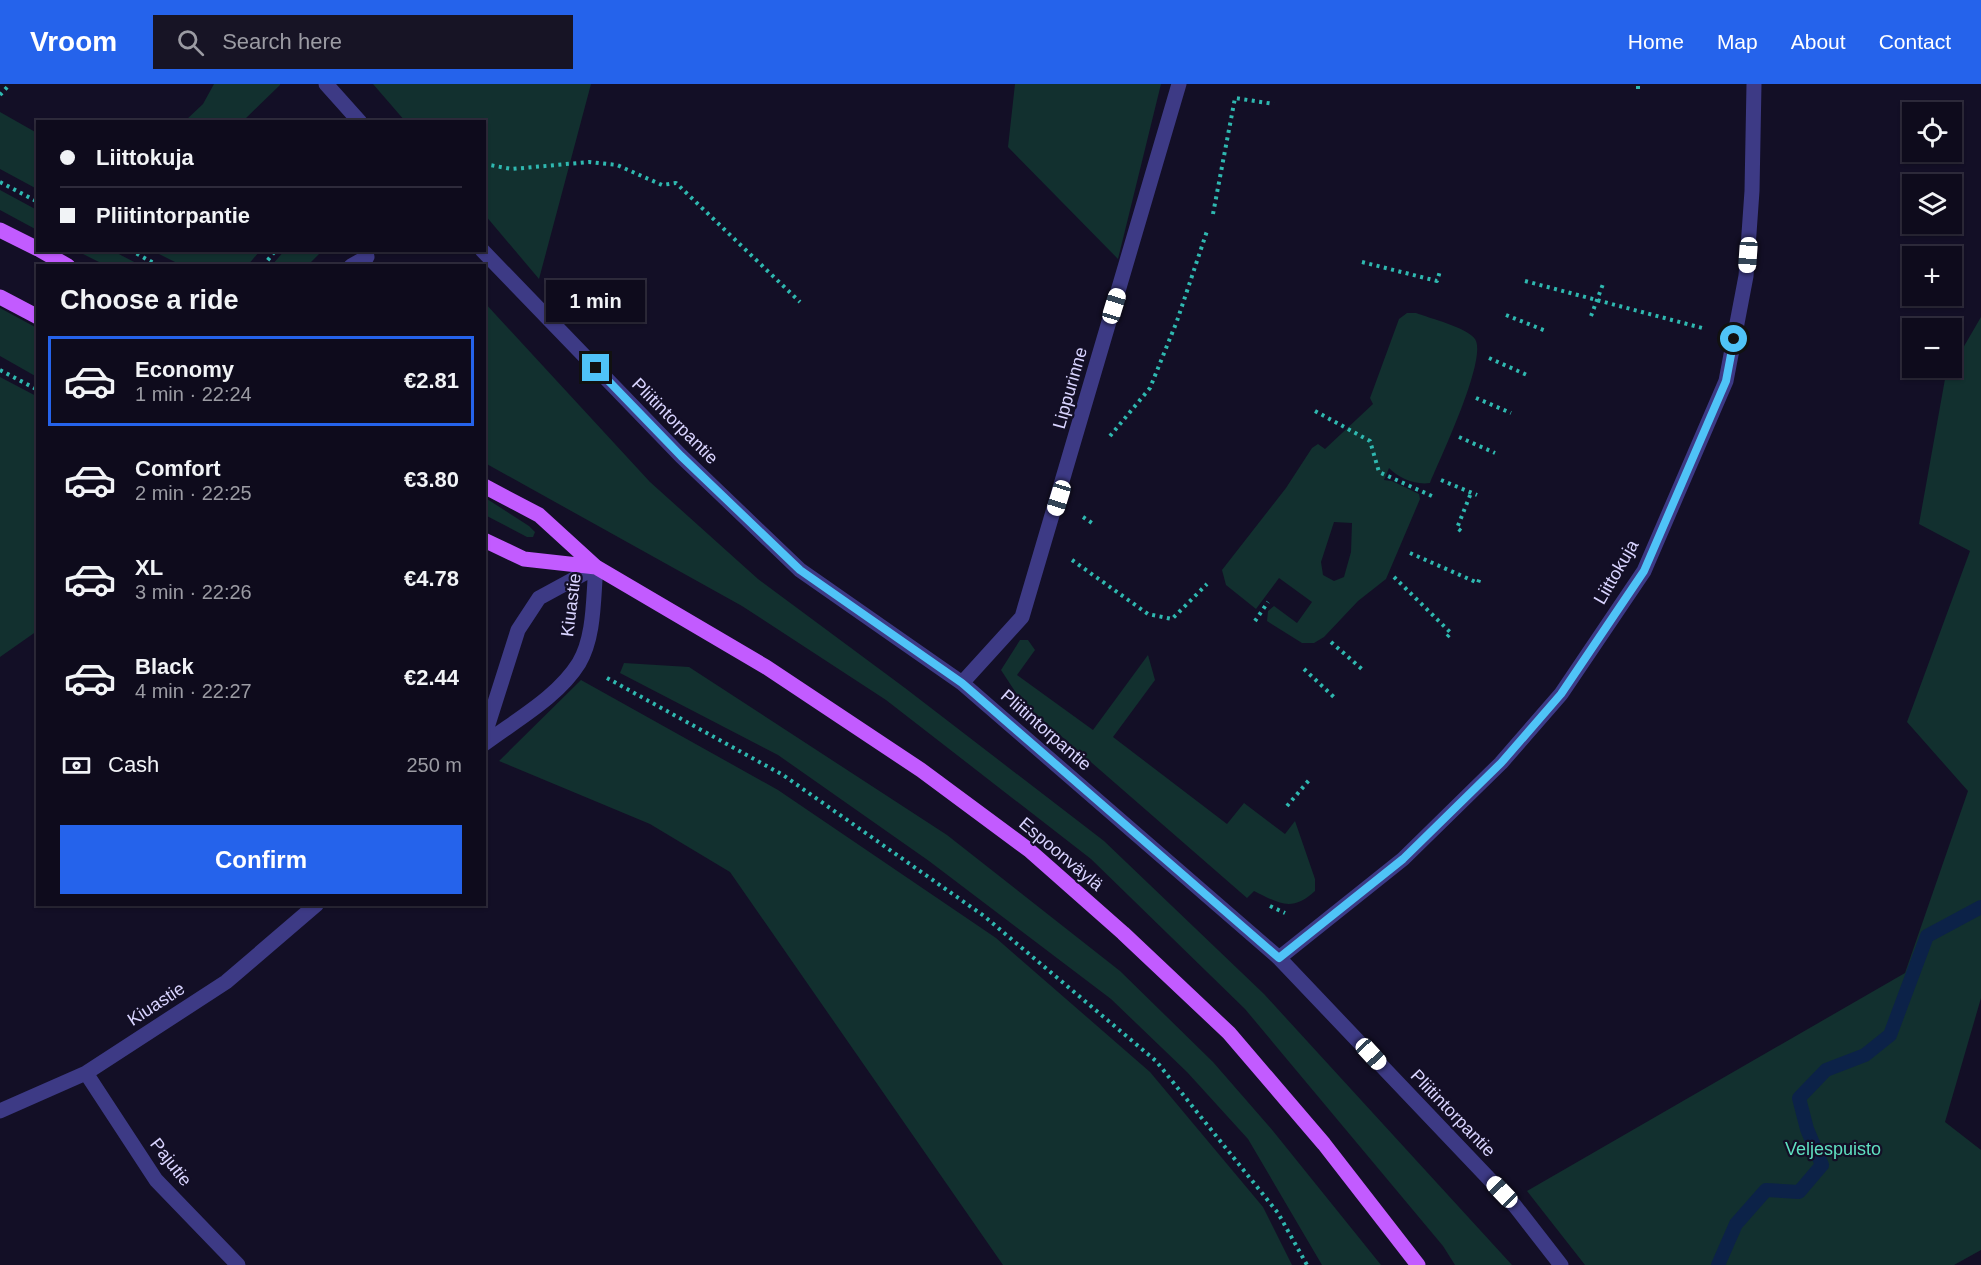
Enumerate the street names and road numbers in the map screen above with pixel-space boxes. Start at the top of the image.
street label: Lippurinne [1049,345,1091,431]
street label: Pliitintorpantie [628,374,722,468]
street label: Liittokuja [1590,535,1643,608]
street label: Kiuastie [557,572,585,638]
street label: Pliitintorpantie [997,685,1095,775]
street label: Espoonväylä [1015,813,1108,895]
street label: Kiuastie [124,978,188,1030]
street label: Pliitintorpantie [1407,1065,1499,1161]
street label: Pajutie [146,1134,196,1190]

